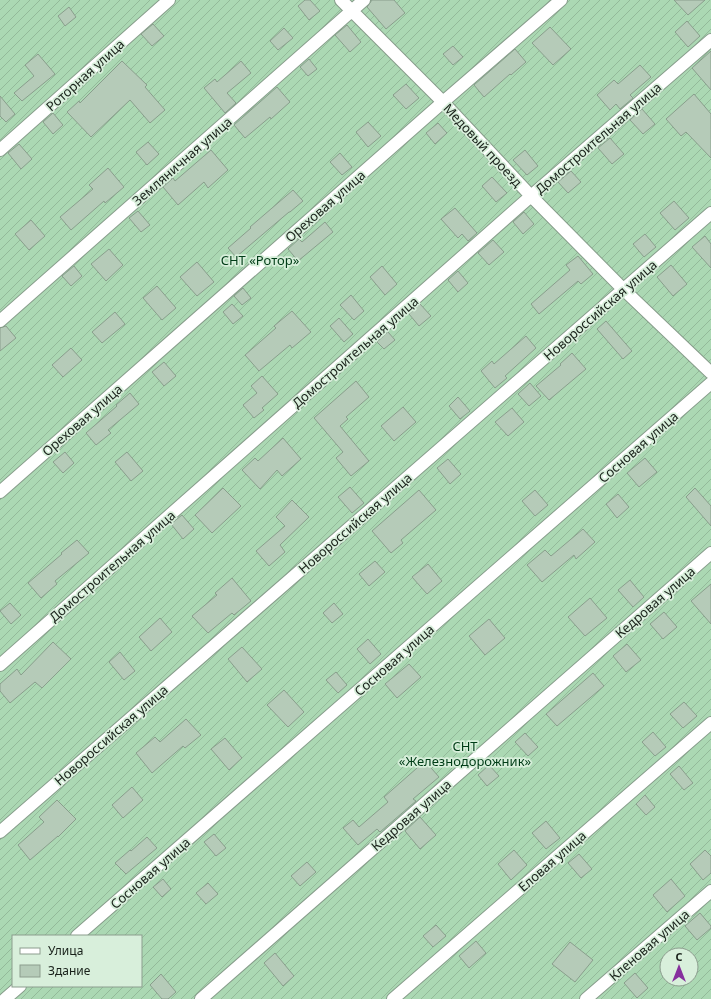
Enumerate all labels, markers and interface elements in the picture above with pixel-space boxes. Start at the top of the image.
street label: Роторная улица [42,35,128,115]
street label: Домостроительная улица [531,78,665,198]
street label: Медовый проезд [440,99,526,191]
street label: Земляничная улица [128,113,236,209]
street label: Ореховая улица [281,166,369,246]
park label: СНТ «Ротор» [221,251,300,269]
street label: Новороссийская улица [539,256,661,364]
street label: Домостроительная улица [288,292,422,412]
street label: Ореховая улица [38,380,126,460]
street label: Сосновая улица [594,407,682,487]
street label: Новороссийская улица [294,469,416,577]
street label: Домостроительная улица [45,506,179,626]
street label: Кедровая улица [611,562,699,642]
street label: Сосновая улица [350,620,438,700]
street label: Новороссийская улица [50,681,172,789]
park label: СНТ «Железнодорожник» [399,737,532,770]
street label: Кедровая улица [367,775,455,855]
street label: Еловая улица [514,826,590,896]
street label: Сосновая улица [106,833,194,913]
street label: Кленовая улица [605,905,693,985]
legend [12,935,142,987]
text: Улица [48,942,83,959]
north arrow [659,947,699,987]
text: С [675,949,683,964]
text: Здание [48,962,91,979]

